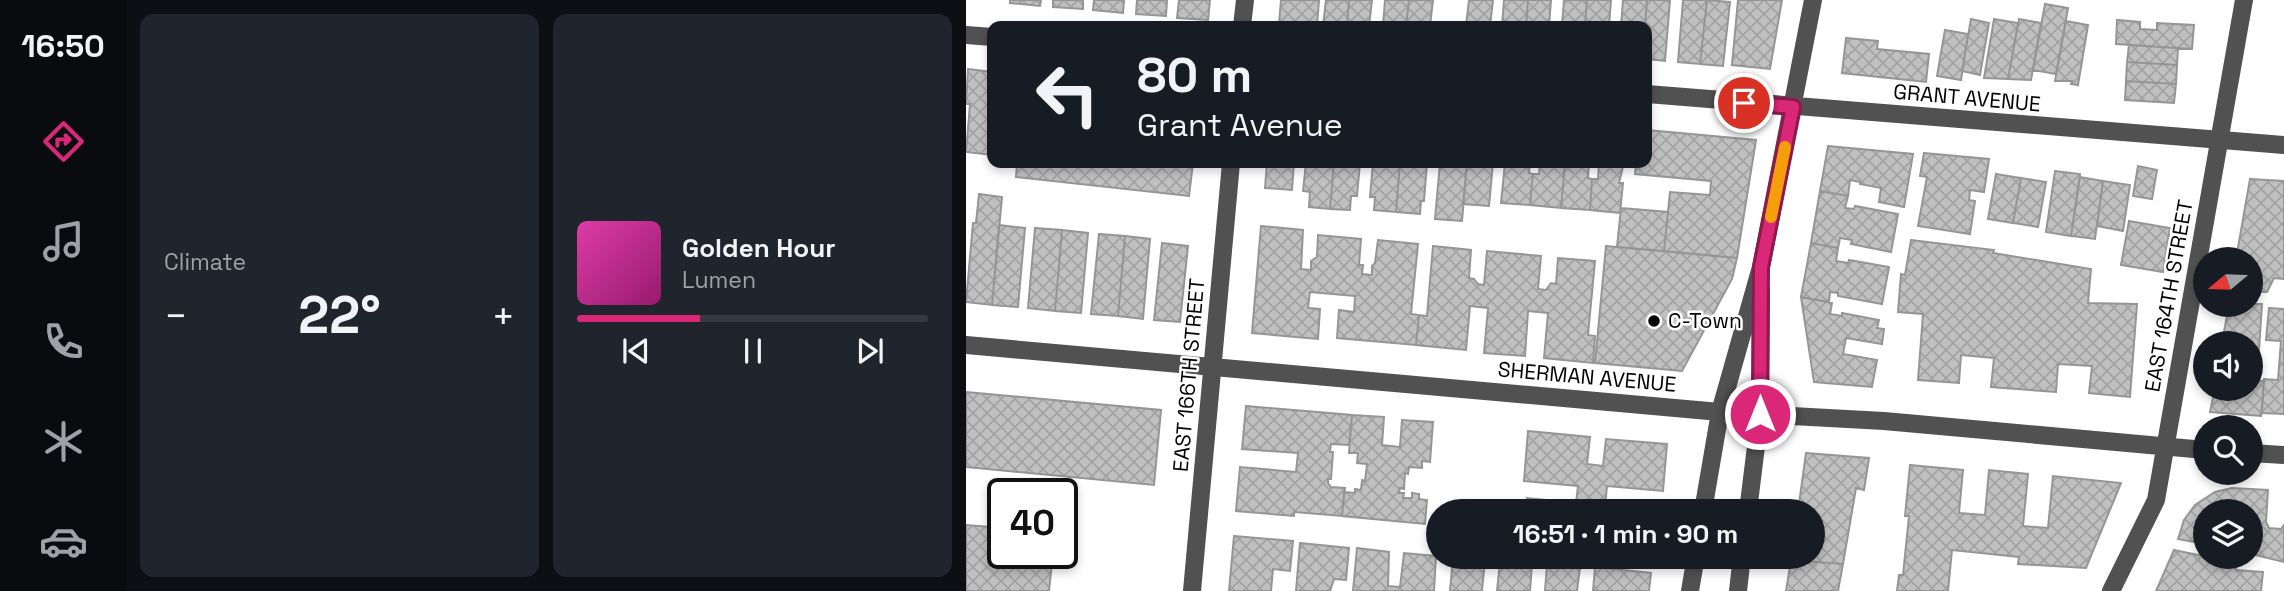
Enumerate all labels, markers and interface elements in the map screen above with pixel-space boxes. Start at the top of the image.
text: 16:50 [21,26,105,66]
text: 80 m [1137,44,1252,106]
icon: left [1022,49,1113,140]
pin [1714,73,1774,133]
street label: GRANT AVENUE [1892,78,2042,117]
icon: arrive [1725,84,1763,122]
text: Grant Avenue [1137,105,1343,145]
icon: directions [39,117,88,166]
street label: EAST 164TH STREET [2138,198,2199,394]
icon: music [39,217,88,266]
text: Golden Hour [682,231,836,265]
text: Climate [164,247,246,277]
north arrow [2193,247,2263,317]
map controls [2193,247,2263,569]
text: Lumen [682,265,756,295]
street label: EAST 166TH STREET [1167,277,1210,473]
text: 22° [298,282,381,348]
text: − [164,292,188,340]
text: + [491,292,515,340]
place label: C-Town [1668,307,1742,334]
marker: C-Town [1646,313,1662,329]
icon: phone [39,317,88,366]
button: sound [2193,331,2263,401]
icon: previous [617,332,655,370]
icon: pause [734,332,772,370]
icon: next [851,332,889,370]
street label: SHERMAN AVENUE [1497,355,1677,398]
position arrow [1723,377,1797,451]
button: search [2193,415,2263,485]
icon: climate [39,417,88,466]
speed limit sign: 40 [987,478,1078,569]
button: layers [2193,499,2263,569]
icon: car [39,517,88,566]
text: 16:51 · 1 min · 90 m [1513,517,1738,551]

